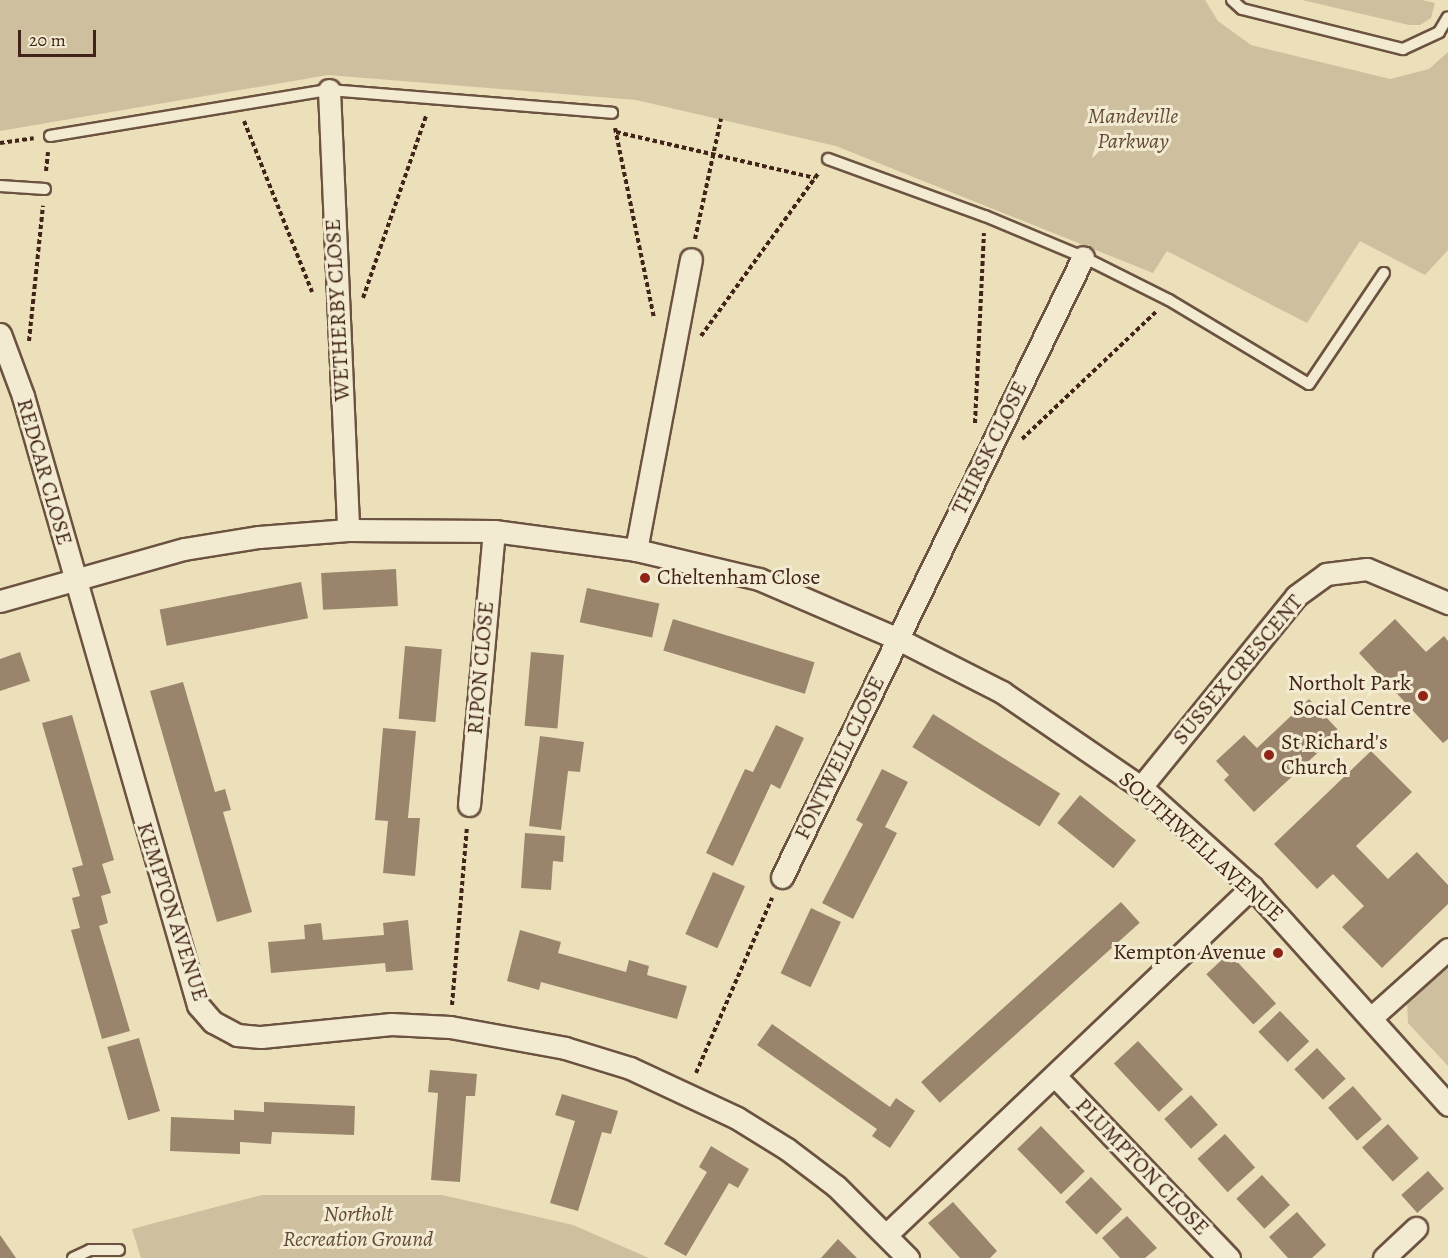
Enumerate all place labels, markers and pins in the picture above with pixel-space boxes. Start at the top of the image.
place label: Cheltenham Close [657,565,820,591]
marker: Cheltenham Close [638,571,652,585]
place label: Northolt Park Social Centre [1288,670,1411,722]
marker: Northolt Park Social Centre [1416,689,1430,703]
place label: St Richard's Church [1281,729,1388,780]
marker: St Richard's Church [1262,748,1276,762]
place label: Kempton Avenue [1113,940,1266,966]
marker: Kempton Avenue [1271,946,1285,960]

